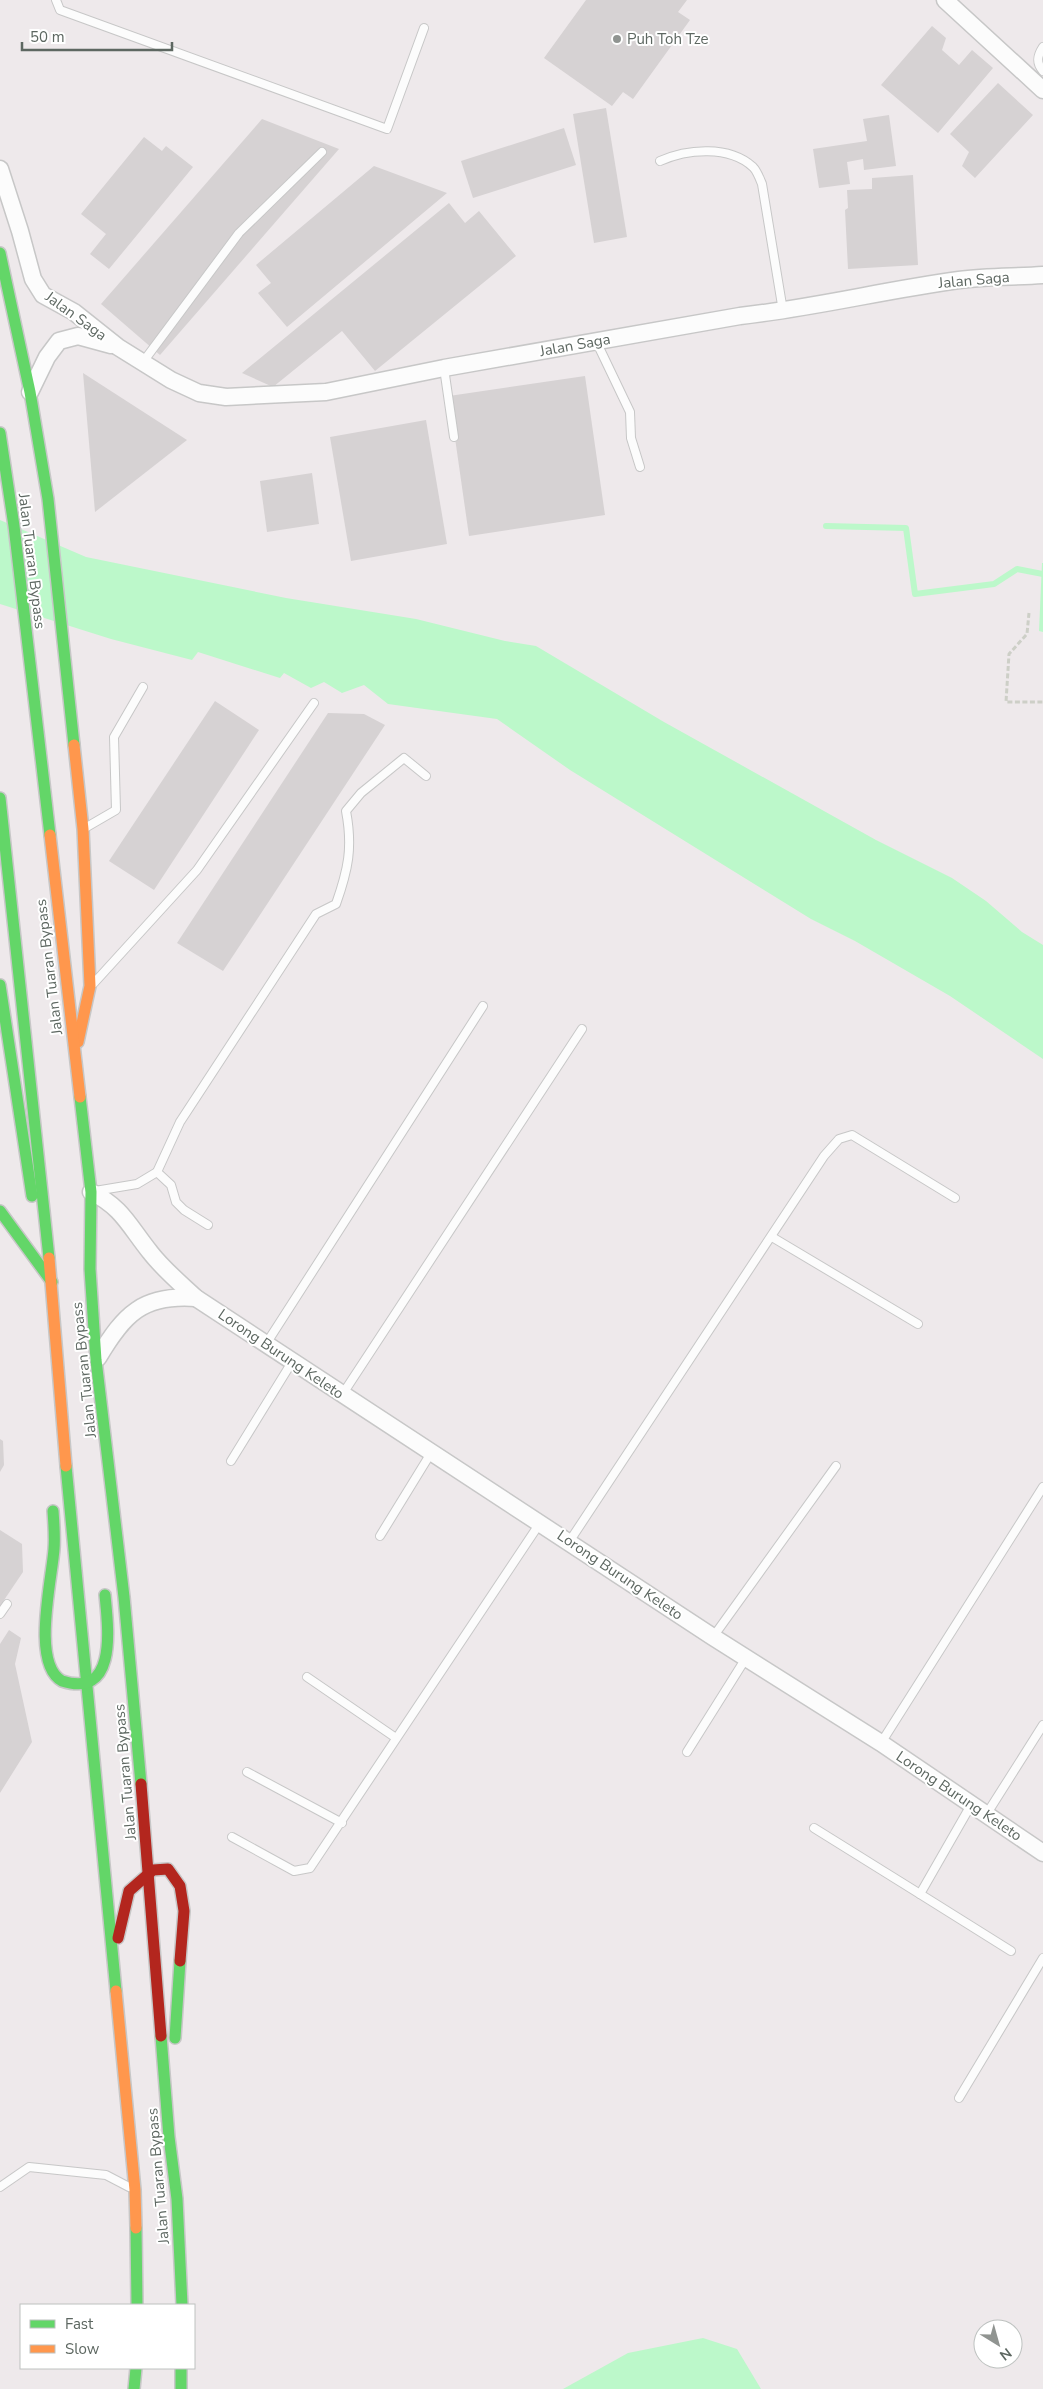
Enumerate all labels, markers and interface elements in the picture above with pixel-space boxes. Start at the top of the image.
scale bar [22,20,172,52]
text: 50 m [30,27,65,47]
place label: Puh Toh Tze [627,29,708,49]
marker: Puh Toh Tze [611,33,623,45]
street label: Jalan Saga [937,267,1010,293]
street label: Jalan Saga [40,286,111,345]
street label: Jalan Saga [537,329,612,361]
street label: Jalan Tuaran Bypass [14,491,50,630]
street label: Jalan Tuaran Bypass [31,898,67,1037]
street label: Jalan Tuaran Bypass [67,1301,101,1440]
street label: Lorong Burung Keleto [214,1304,348,1404]
street label: Lorong Burung Keleto [553,1525,687,1625]
street label: Jalan Tuaran Bypass [109,1703,141,1842]
street label: Lorong Burung Keleto [892,1746,1026,1846]
street label: Jalan Tuaran Bypass [142,2107,174,2246]
legend [20,2304,195,2369]
text: Fast [65,2314,94,2334]
north arrow [973,2319,1023,2369]
text: Slow [65,2339,100,2359]
text: N [996,2343,1015,2365]

